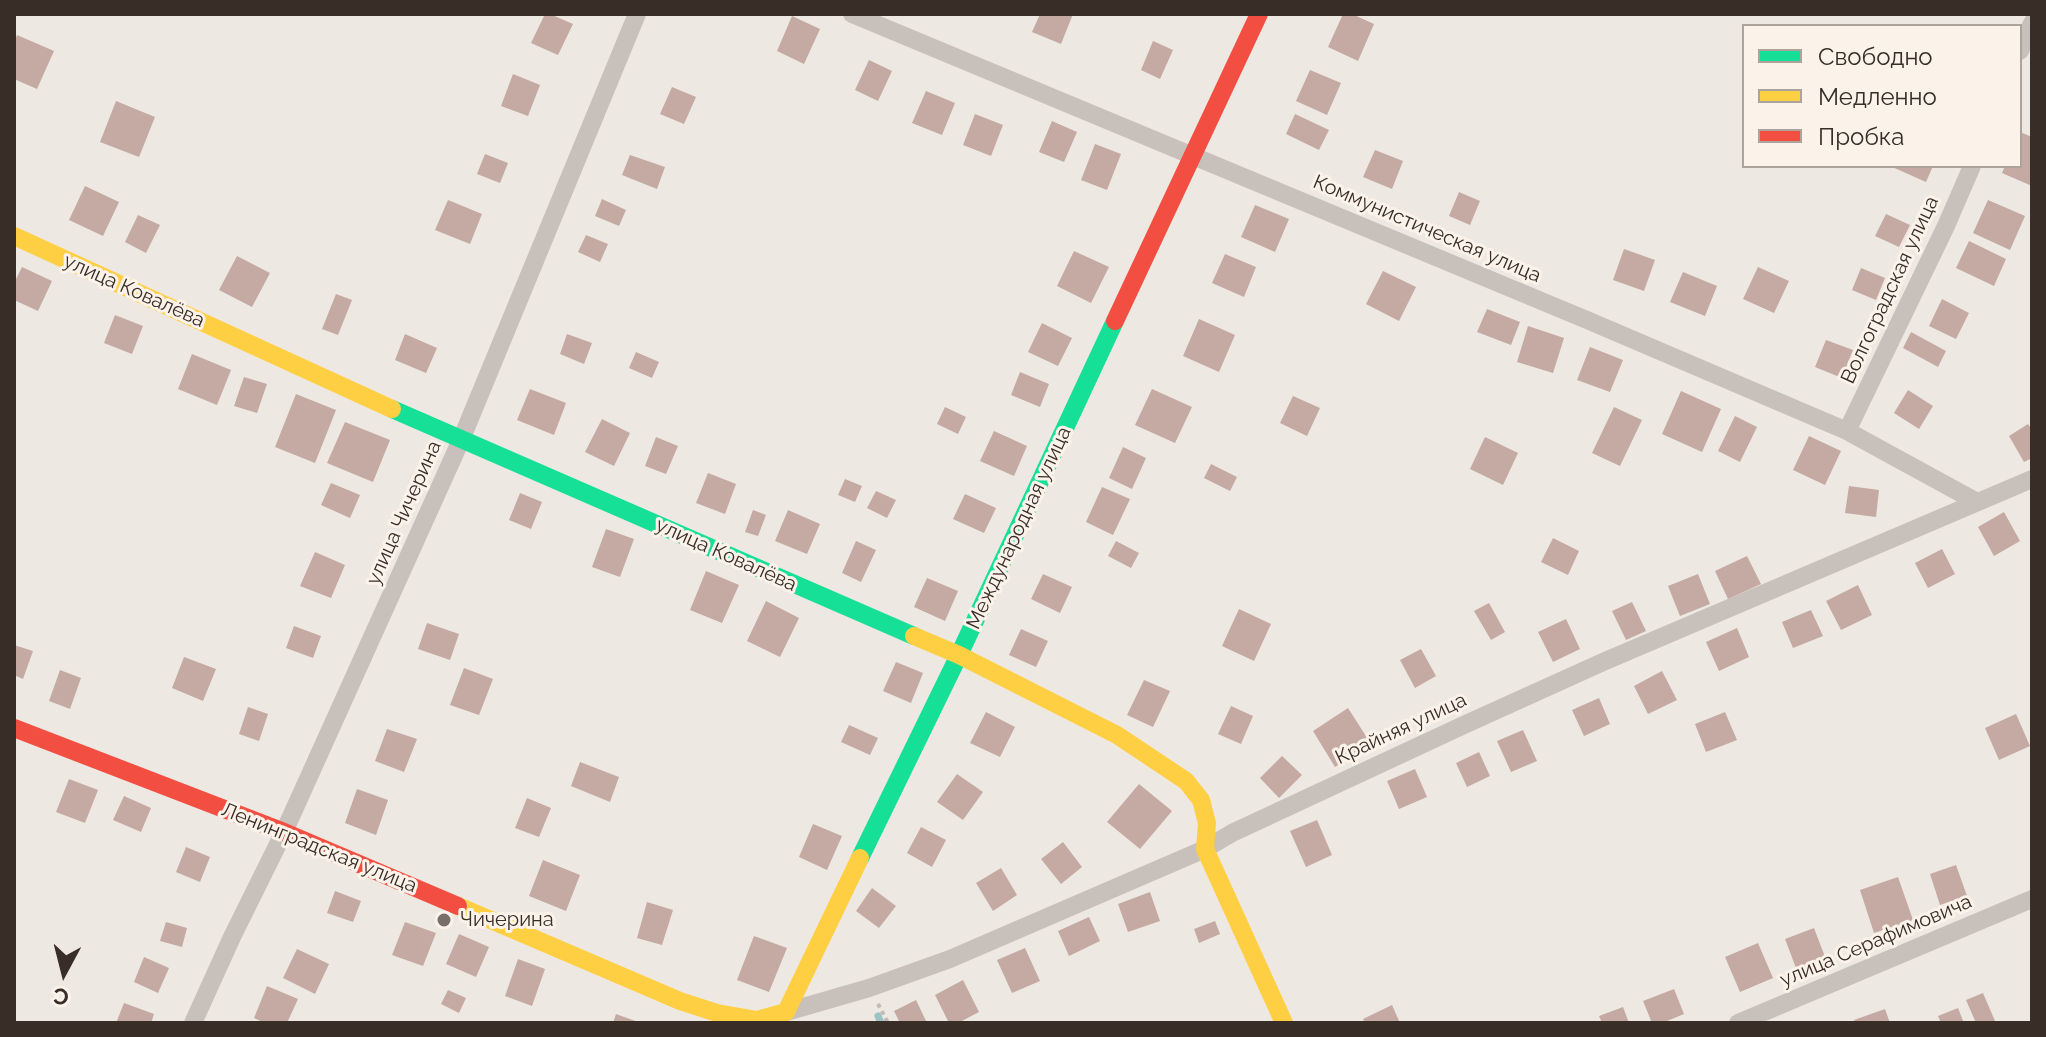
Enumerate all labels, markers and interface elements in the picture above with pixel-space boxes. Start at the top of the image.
legend [1742,24,2022,168]
text: Свободно [1818,42,1933,71]
text: Медленно [1818,82,1937,111]
text: Пробка [1818,122,1904,151]
street label: Коммунистическая улица [1309,170,1545,288]
street label: Волгоградская улица [1836,193,1944,387]
street label: улица Ковалёва [60,249,208,333]
street label: Международная улица [962,423,1076,633]
street label: улица Чичерина [361,437,447,589]
street label: улица Ковалёва [652,513,800,597]
street label: Крайняя улица [1332,688,1470,770]
street label: Ленинградская улица [218,798,420,898]
street label: улица Серафимовича [1777,890,1975,992]
place label: Чичерина [460,908,554,932]
marker: Чичерина [435,911,453,929]
north arrow [24,933,104,1013]
text: С [52,983,70,1011]

